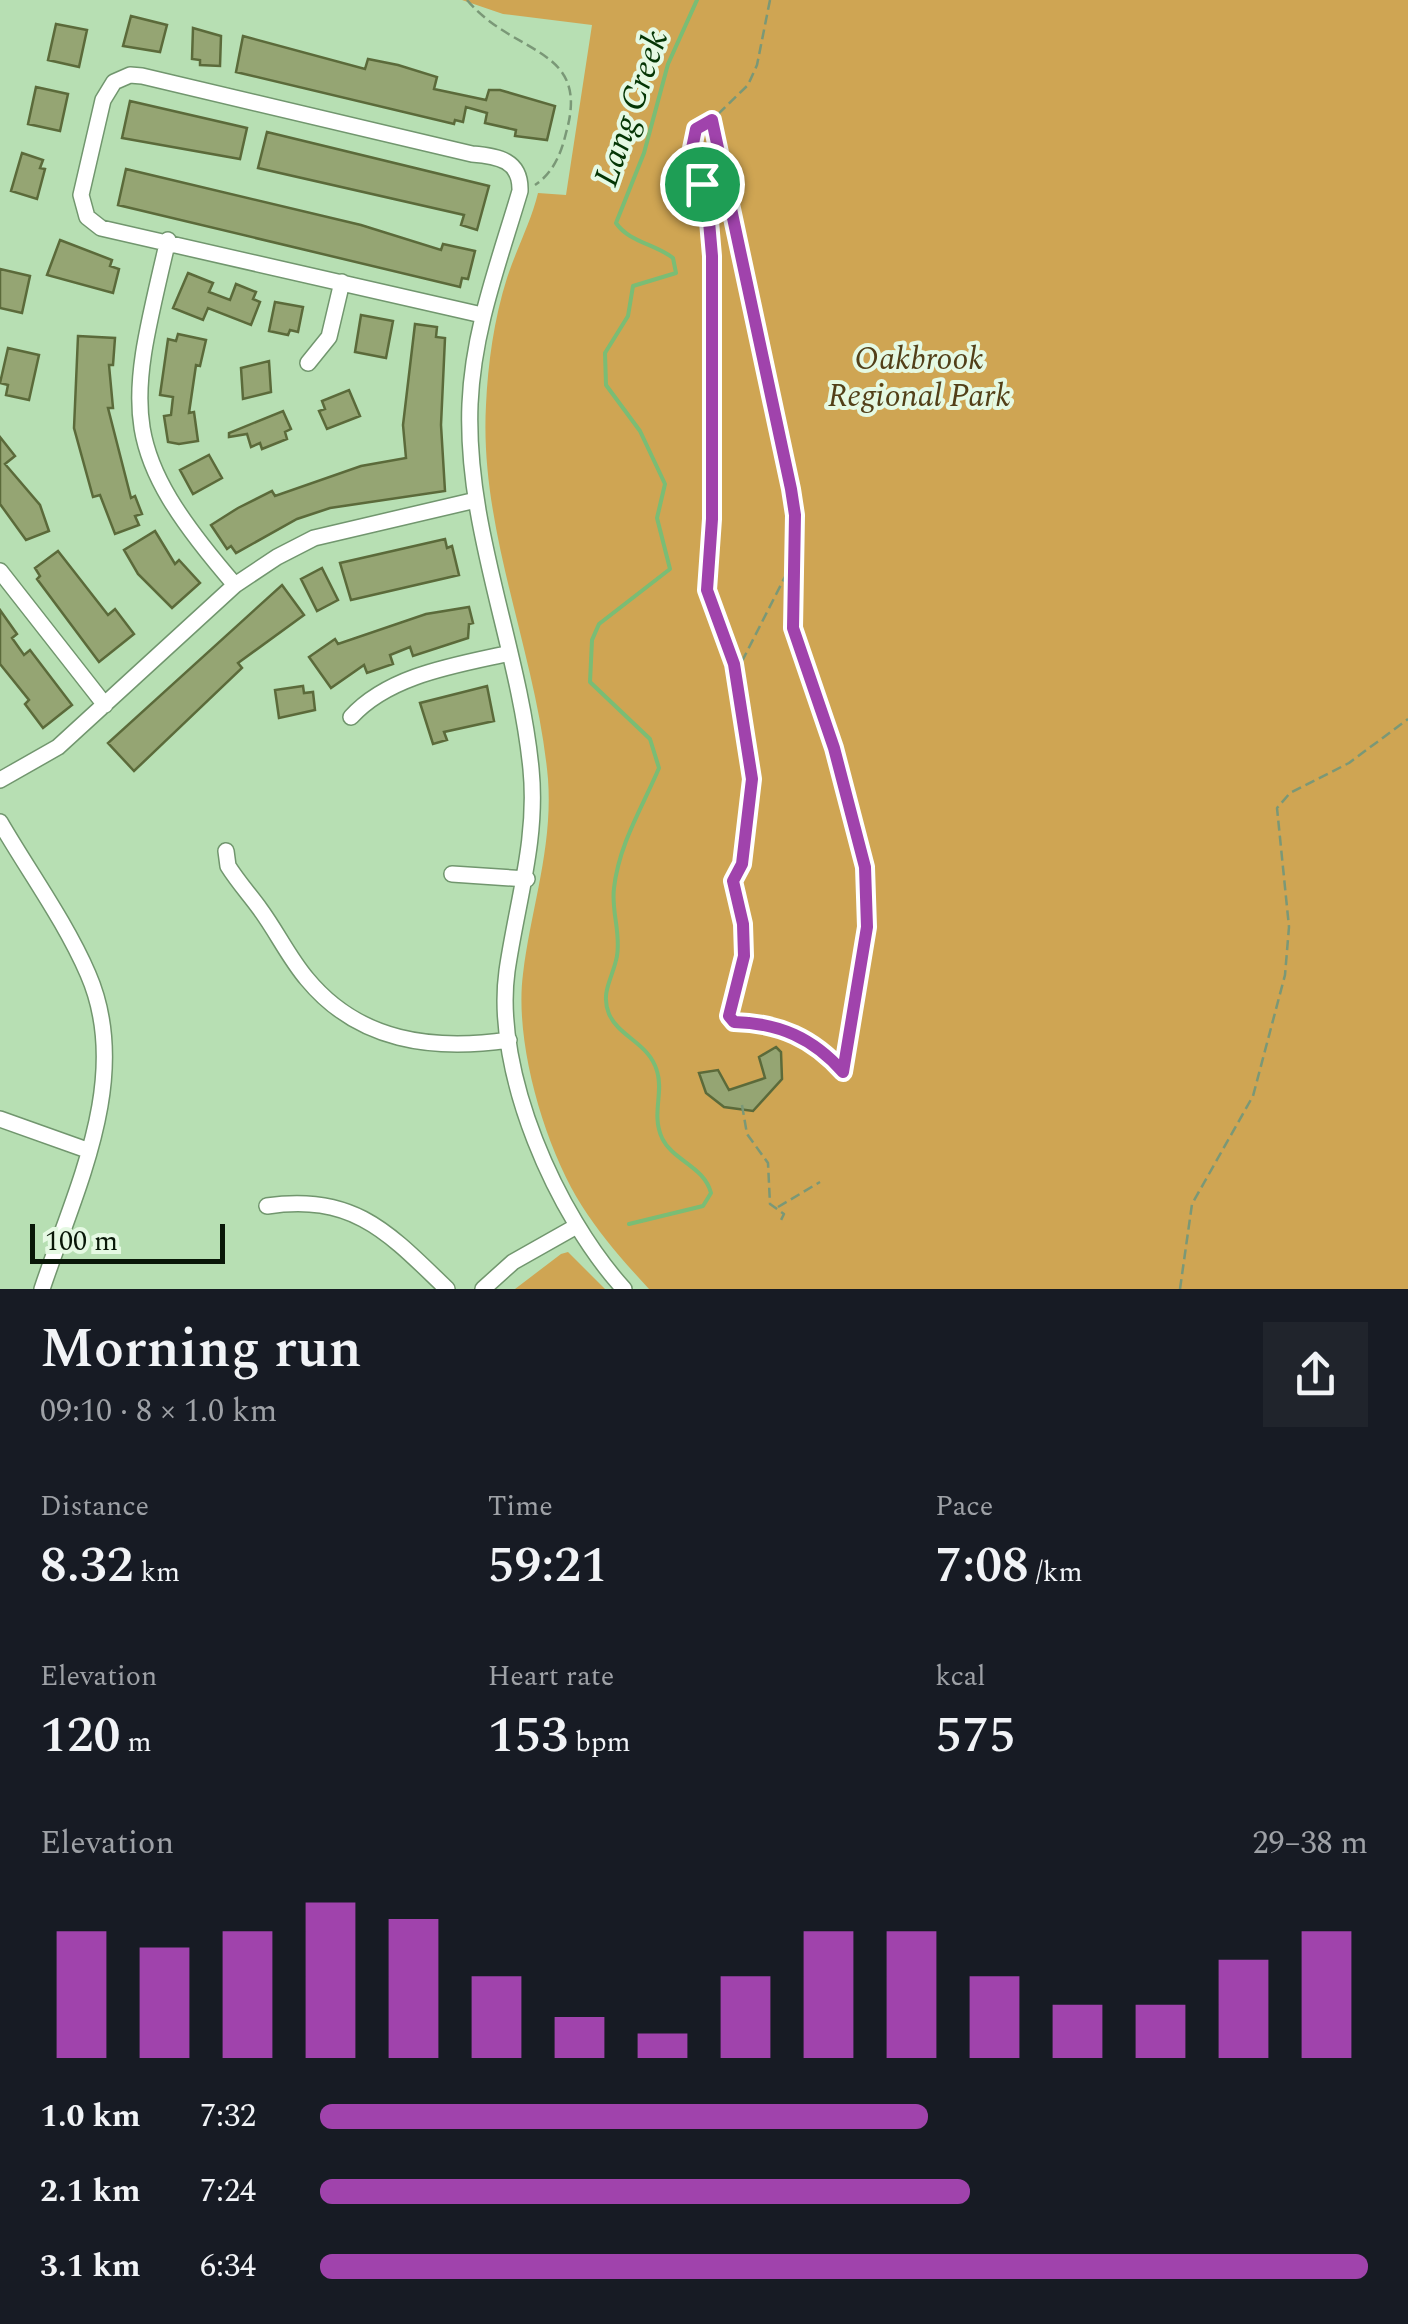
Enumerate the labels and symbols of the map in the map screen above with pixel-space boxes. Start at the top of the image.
water label: Lang Creek [580,23,683,194]
pin [660,142,745,227]
park label: Oakbrook Regional Park [828,335,1010,421]
scale bar [30,1219,225,1264]

